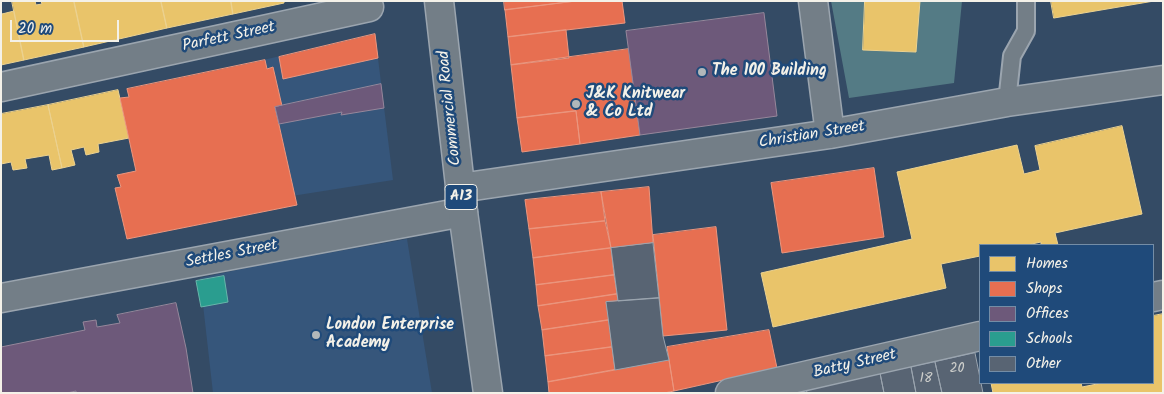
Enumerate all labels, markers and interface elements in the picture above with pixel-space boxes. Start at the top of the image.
scale bar [12,10,121,42]
text: 20 m [18,17,52,41]
street label: Parfett Street [181,19,277,57]
street label: Commercial Road [435,49,467,167]
place label: The 100 Building [712,62,827,82]
marker: The 100 Building [696,66,708,78]
place label: J&K Knitwear & Co Ltd [586,85,685,123]
marker: J&K Knitwear & Co Ltd [570,98,582,110]
street label: Christian Street [758,118,866,154]
road number: A13 [445,184,477,210]
street label: Settles Street [185,237,279,273]
legend [979,244,1154,384]
text: Homes [1026,252,1068,276]
text: Shops [1026,277,1062,301]
text: Offices [1026,302,1069,326]
place label: London Enterprise Academy [326,316,454,354]
text: Schools [1026,327,1072,351]
marker: London Enterprise Academy [310,329,322,341]
street label: Batty Street [812,346,898,384]
text: Other [1026,352,1061,376]
house number: 20 [949,362,965,378]
house number: 18 [920,372,932,388]

